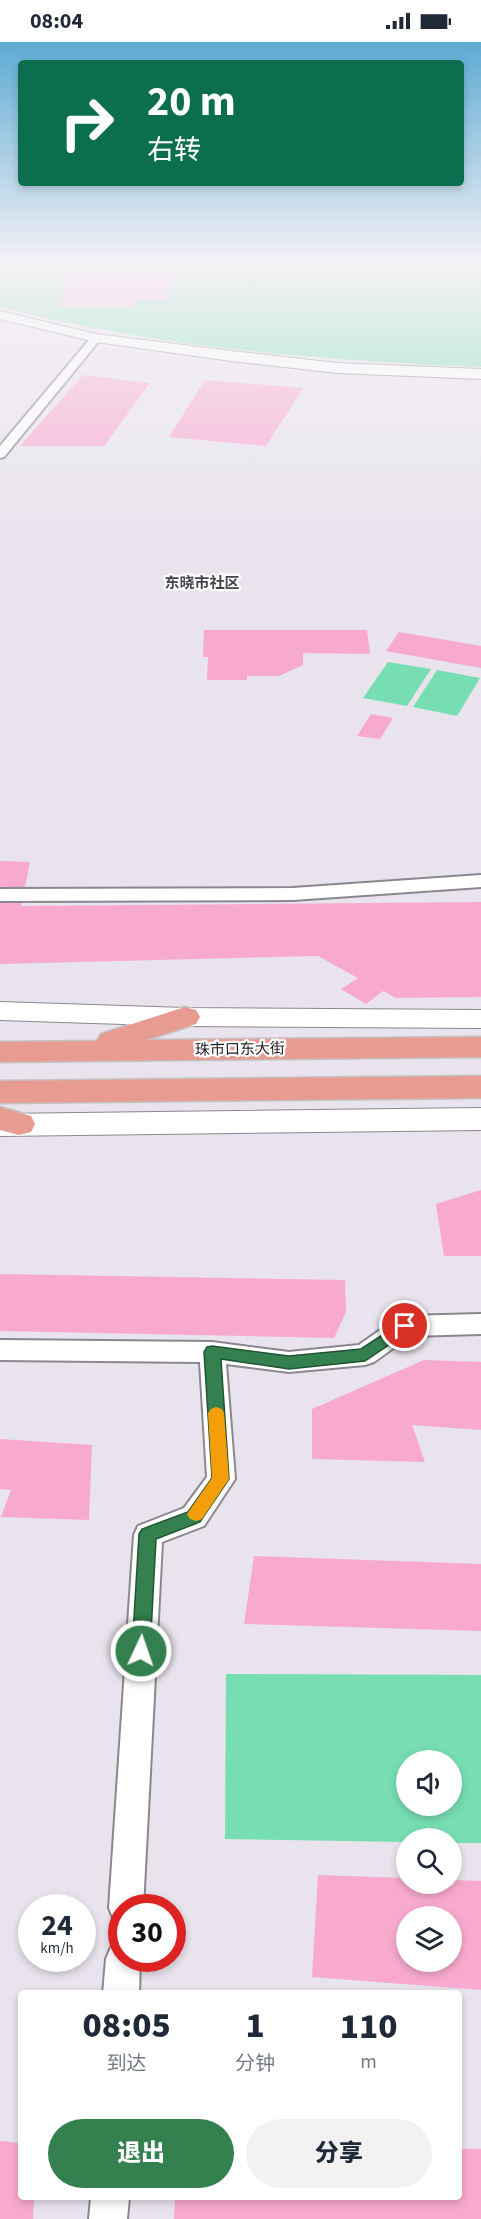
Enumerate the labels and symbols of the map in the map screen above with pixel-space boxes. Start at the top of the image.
district label: 东晓市社区 [164,573,240,594]
street label: 珠市口东大街 [195,1038,285,1061]
pin [379,1300,430,1351]
position arrow [109,1619,173,1683]
speed limit sign: 30 [108,1894,186,1972]

